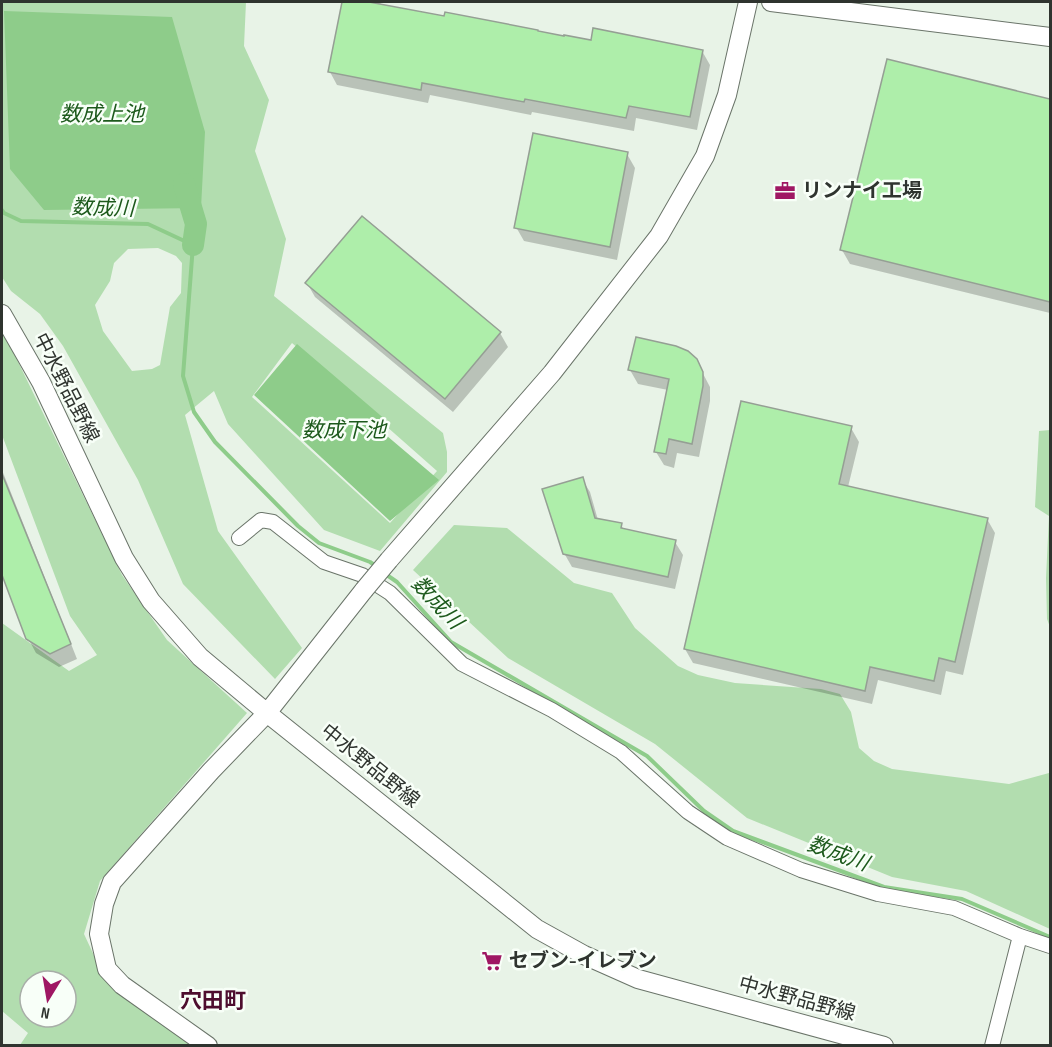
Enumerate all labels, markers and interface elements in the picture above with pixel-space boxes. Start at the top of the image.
water label: 数成上池 [60,102,146,127]
office icon: リンナイ工場 [773,179,797,203]
place label: リンナイ工場 [802,179,922,203]
water label: 数成川 [71,194,137,222]
street label: 中水野品野線 [28,329,104,447]
water label: 数成下池 [302,418,388,443]
water label: 数成川 [406,571,469,636]
street label: 中水野品野線 [316,719,424,813]
water label: 数成川 [804,831,874,877]
supermarket icon: セブン-イレブン [480,949,504,973]
place label: セブン-イレブン [509,949,657,973]
north arrow [18,969,78,1029]
street label: 中水野品野線 [736,972,858,1026]
district label: 穴田町 [180,988,246,1015]
text: N [39,1002,51,1022]

